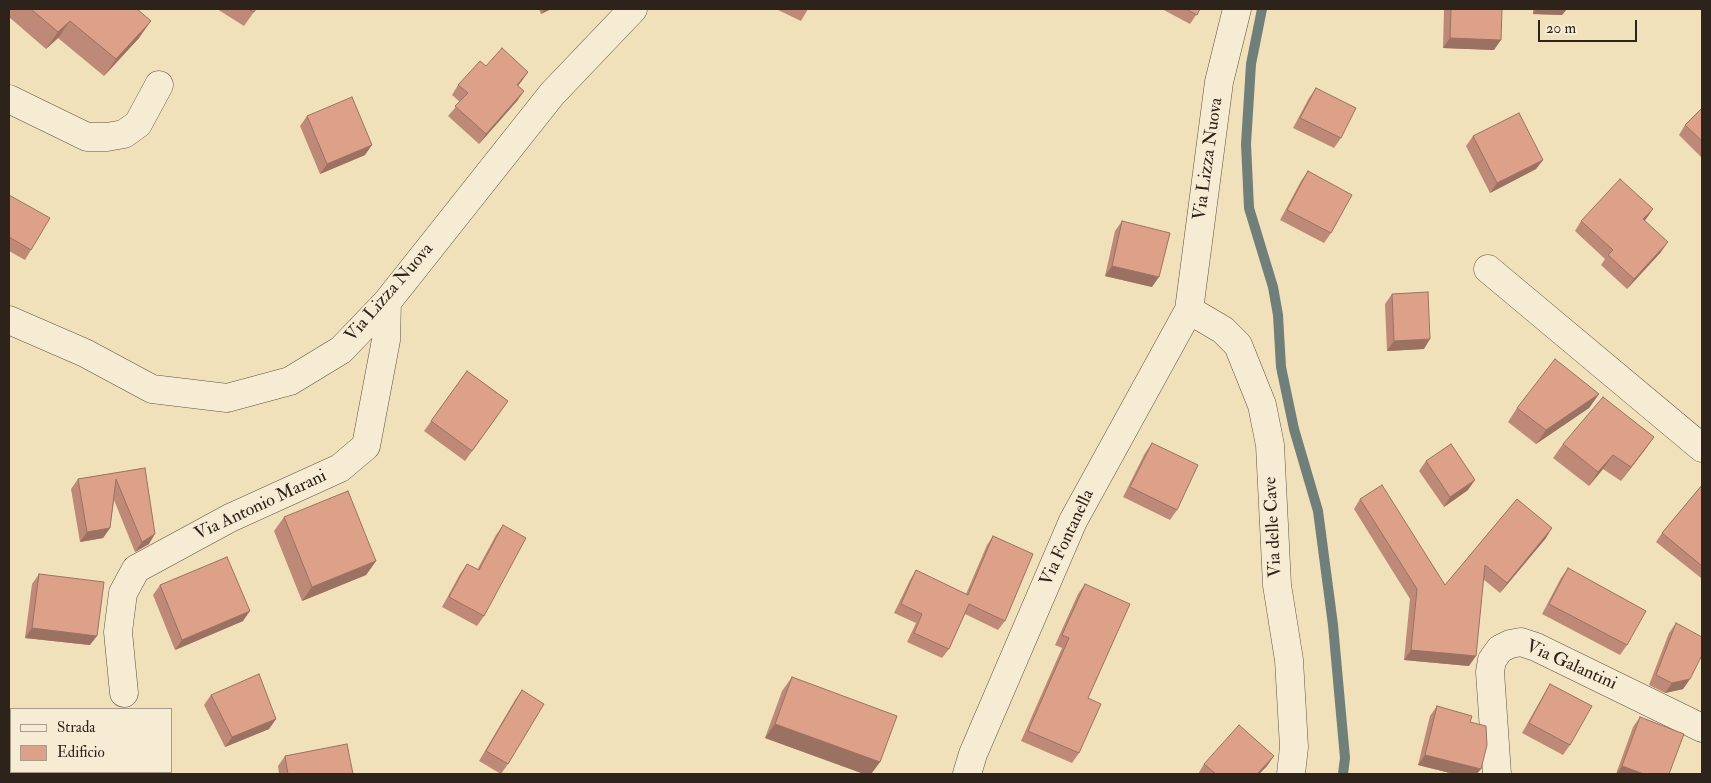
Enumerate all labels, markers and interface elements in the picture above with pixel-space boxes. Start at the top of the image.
scale bar [1541,10,1640,42]
text: 20 m [1546,19,1576,38]
street label: Via Lizza Nuova [1190,96,1228,222]
street label: Via Lizza Nuova [341,239,439,347]
street label: Via Antonio Marani [192,466,330,546]
street label: Via delle Cave [1261,476,1287,578]
street label: Via Fontanella [1036,486,1100,590]
street label: Via Galantini [1522,636,1620,696]
legend [10,708,172,773]
text: Strada [57,718,96,737]
text: Edificio [57,743,105,762]

